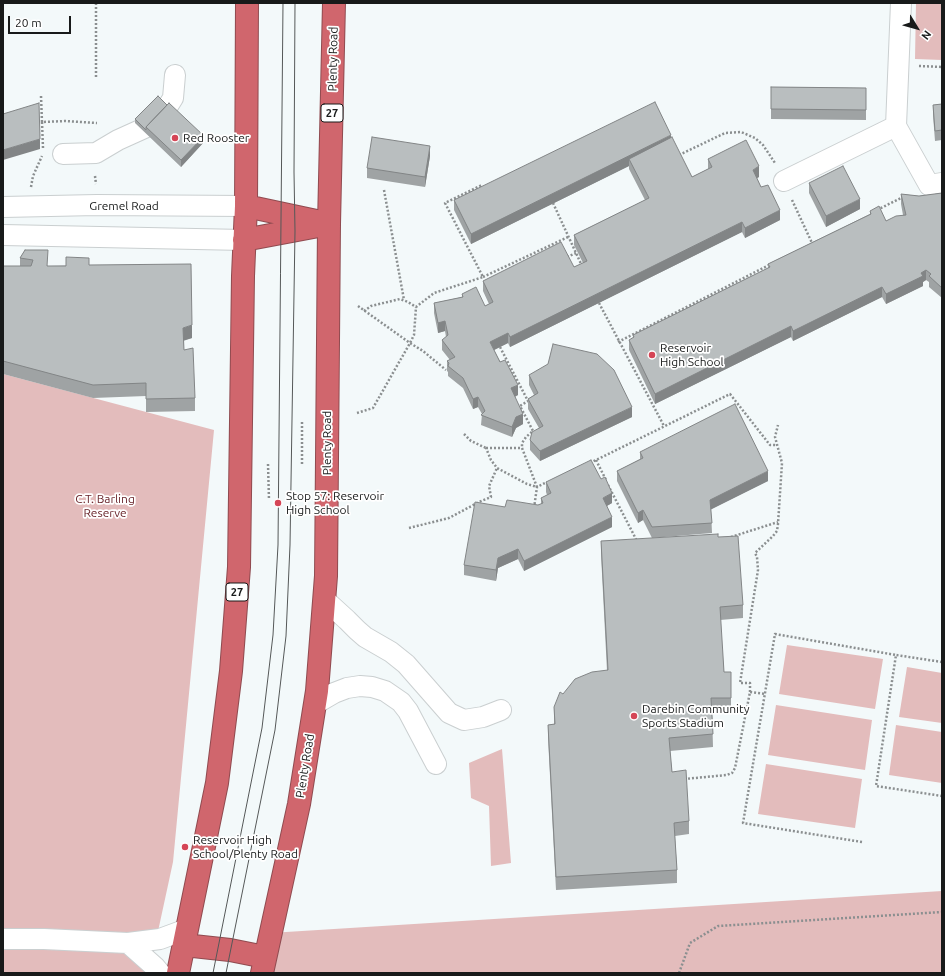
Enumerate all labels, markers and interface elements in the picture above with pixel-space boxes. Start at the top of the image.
scale bar [10,8,73,34]
north arrow [897,8,937,48]
text: 20 m [15,16,42,29]
street label: Plenty Road [325,27,341,91]
text: N [919,28,934,42]
road number: 27 [321,104,343,122]
place label: Red Rooster [183,131,249,145]
marker: Red Rooster [170,133,180,143]
street label: Gremel Road [89,199,159,213]
place label: Reservoir High School [660,341,724,369]
marker: Reservoir High School [647,350,657,360]
street label: Plenty Road [320,411,334,475]
place label: Stop 57: Reservoir High School [286,489,384,517]
park label: C.T. Barling Reserve [75,492,135,520]
marker: Stop 57: Reservoir High School [273,498,283,508]
road number: 27 [226,583,248,601]
place label: Darebin Community Sports Stadium [642,702,750,730]
marker: Darebin Community Sports Stadium [629,711,639,721]
street label: Plenty Road [293,733,317,799]
place label: Reservoir High School/Plenty Road [193,833,298,861]
marker: Reservoir High School/Plenty Road [180,842,190,852]

